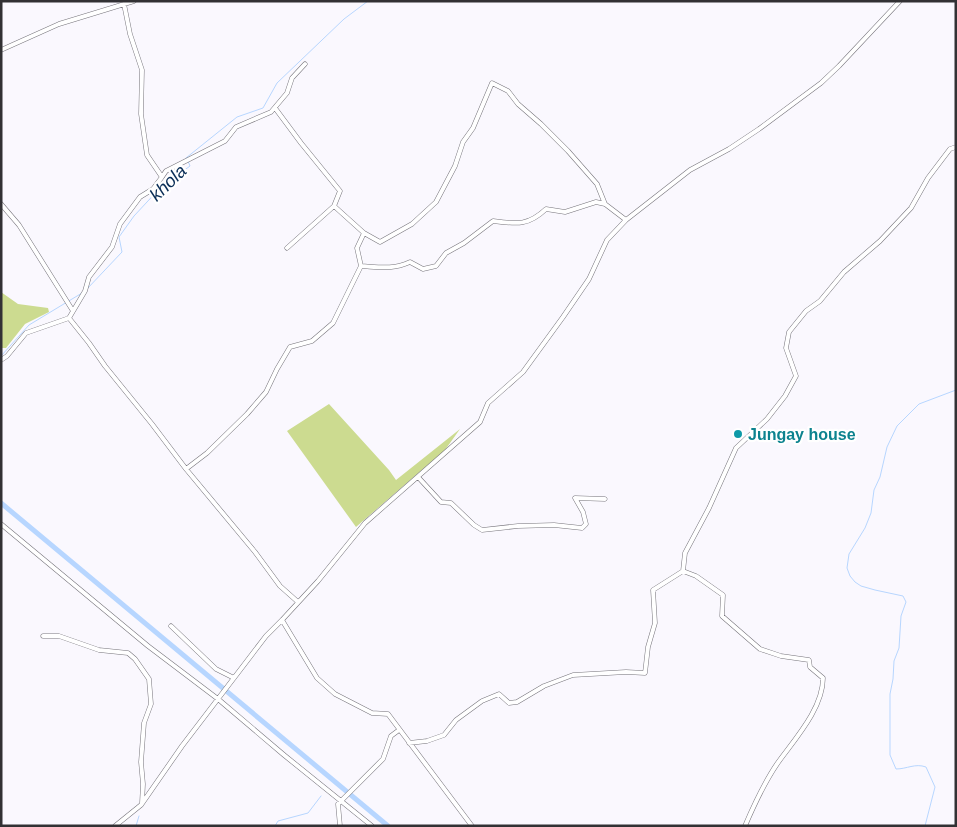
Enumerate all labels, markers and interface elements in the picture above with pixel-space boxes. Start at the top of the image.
water label: khola [146,161,190,205]
place label: Jungay house [748,426,856,443]
marker: Jungay house [732,428,744,440]

